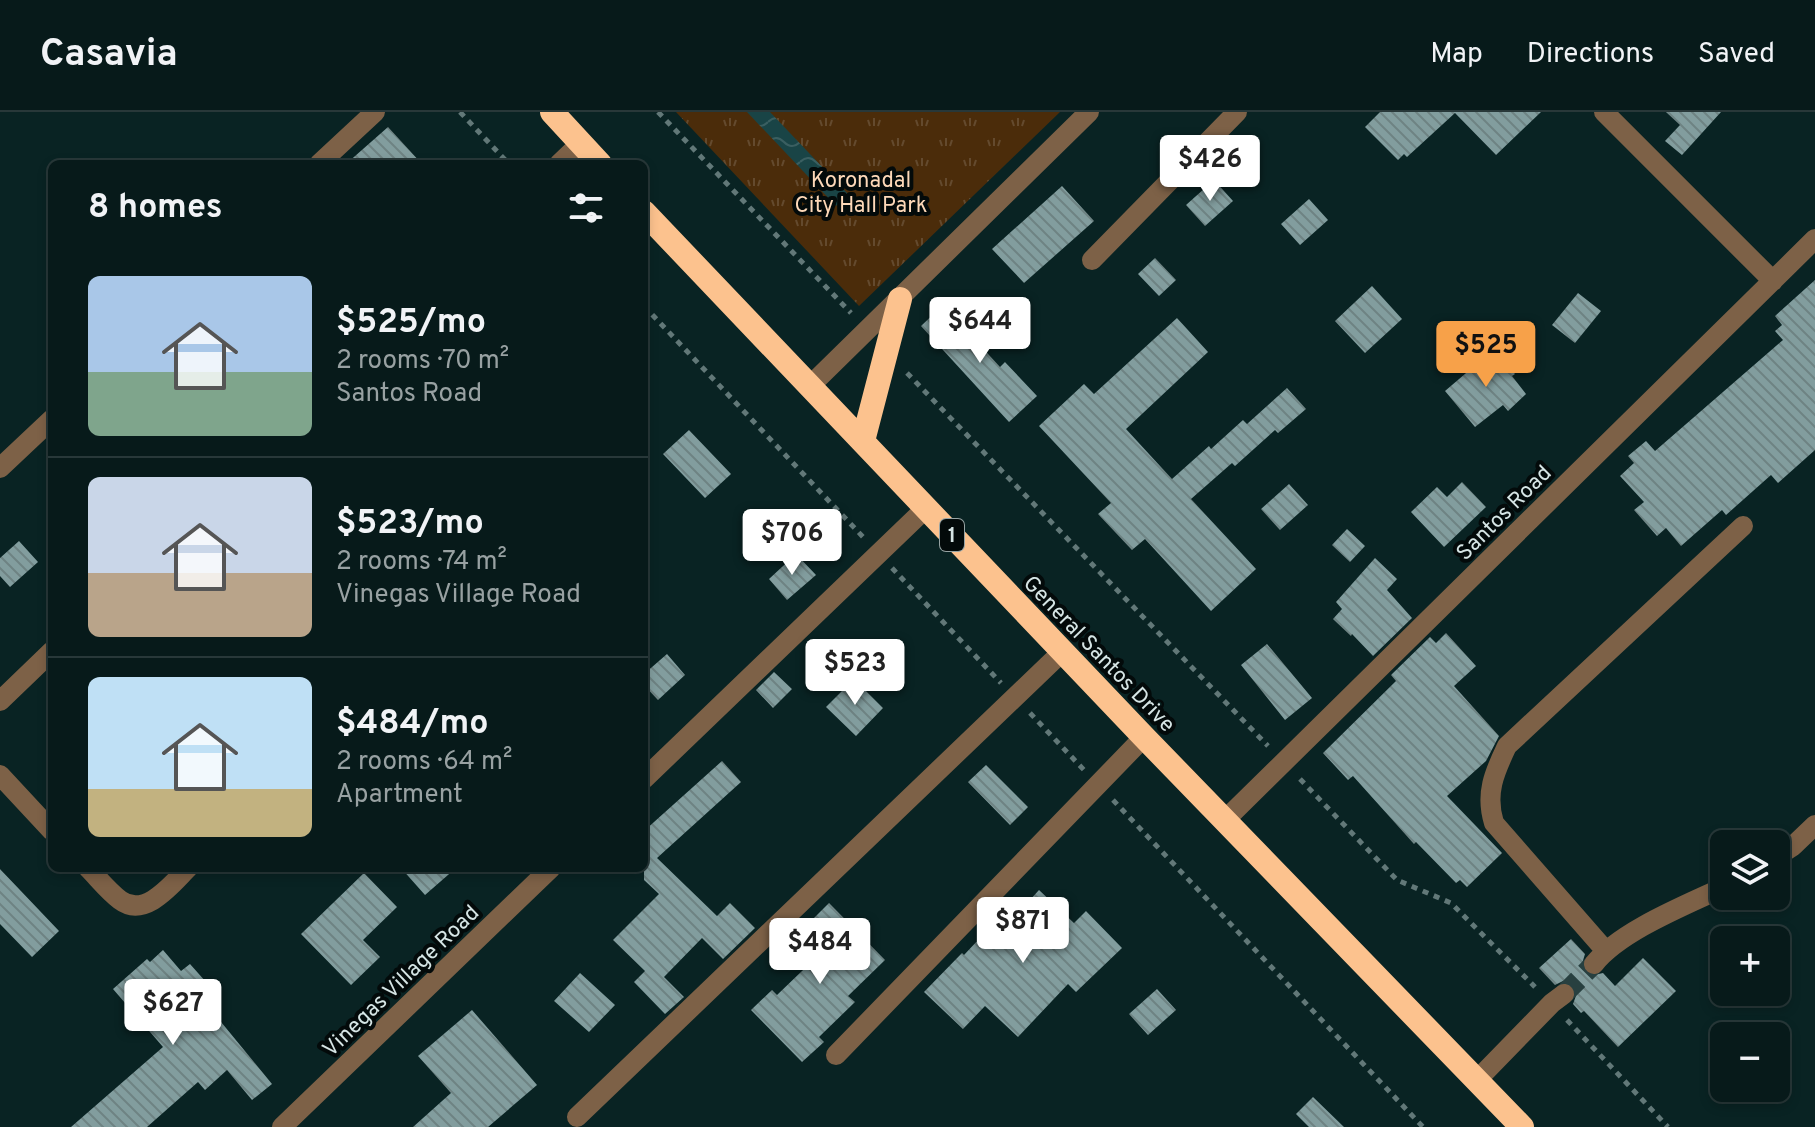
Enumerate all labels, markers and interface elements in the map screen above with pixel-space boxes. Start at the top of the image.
text: Casavia [40,31,178,80]
text: Map [1430,37,1483,73]
text: Directions [1527,37,1654,73]
text: Saved [1698,37,1775,73]
pin: $426 [1163,135,1257,203]
text: $426 [1178,144,1242,177]
park label: Koronadal City Hall Park [795,168,927,220]
icon: filters [564,186,608,230]
text: 8 homes [88,187,222,230]
pin: $644 [933,297,1027,365]
text: $525/mo [336,302,486,345]
text: $644 [947,306,1013,339]
icon: home [152,308,248,404]
pin: $525 [1439,321,1533,389]
text: $525 [1454,330,1518,363]
text: 2 rooms · 70 m² [336,345,509,378]
text: Santos Road [336,378,482,411]
street label: Santos Road [1451,460,1558,567]
text: $523/mo [336,503,484,546]
icon: home [152,509,248,605]
pin: $706 [745,509,839,577]
text: $706 [761,518,823,551]
road number: 1 [940,519,964,551]
text: 2 rooms · 74 m² [336,546,507,579]
street label: General Santos Drive [1016,571,1180,739]
text: Vinegas Village Road [336,579,581,612]
pin: $523 [808,639,902,707]
text: $523 [823,648,887,681]
text: $484/mo [336,703,489,746]
icon: home [152,709,248,805]
text: 2 rooms · 64 m² [336,746,512,779]
text: Apartment [336,779,463,812]
map controls [1710,830,1790,1102]
button: layers [1710,830,1790,910]
pin: $871 [976,897,1070,965]
street label: Vinegas Village Road [318,900,486,1063]
text: $871 [995,906,1051,939]
pin: $484 [773,918,867,986]
button: + [1710,926,1790,1006]
text: $484 [787,927,853,960]
pin: $627 [126,979,220,1047]
text: $627 [142,988,204,1021]
button: − [1710,1022,1790,1102]

